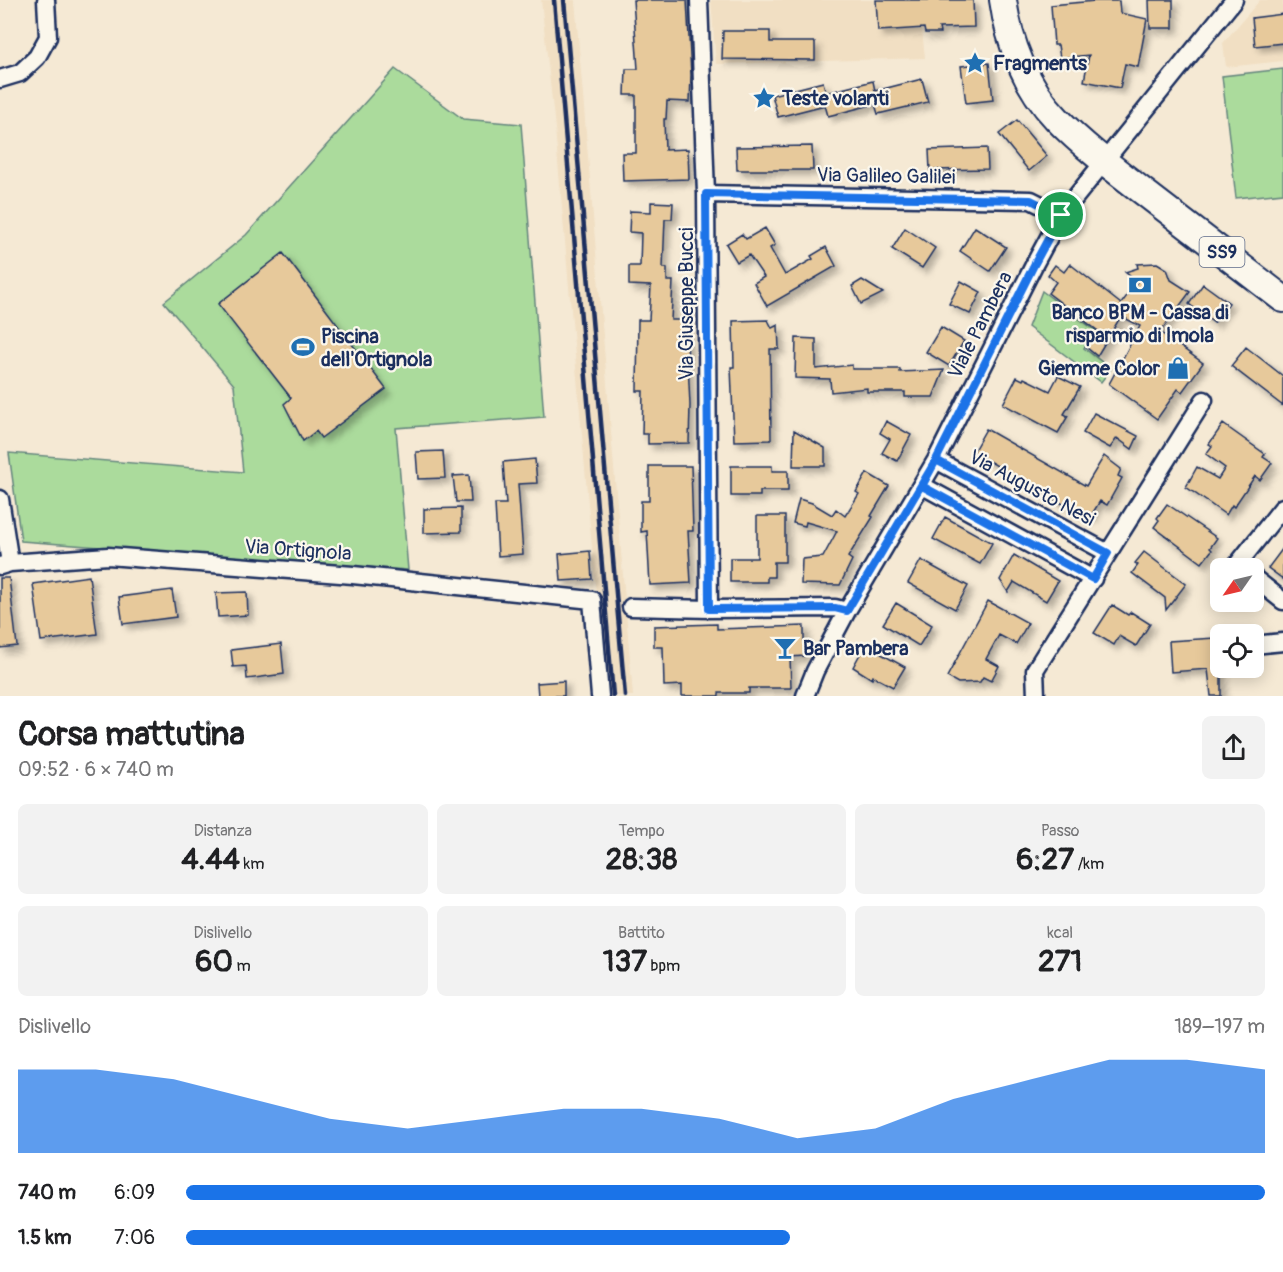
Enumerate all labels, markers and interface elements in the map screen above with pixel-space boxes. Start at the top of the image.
place icon: Fragments [962,50,988,76]
place label: Fragments [993,51,1087,76]
place icon: Teste volanti [751,85,777,111]
place label: Teste volanti [781,86,889,111]
street label: Via Galileo Galilei [816,162,956,190]
pin [1035,189,1086,240]
icon: arrive [1044,198,1077,231]
street label: Via Giuseppe Bucci [674,227,699,381]
road number: SS9 [1200,237,1244,267]
street label: Viale Pambera [942,267,1018,383]
bank icon: Banco BPM - Cassa di risparmio di Imola [1127,272,1153,298]
place label: Banco BPM - Cassa di risparmio di Imola [1051,300,1229,348]
place label: Piscina dell'Ortignola [321,324,432,372]
sports icon: Piscina dell'Ortignola [290,334,316,360]
shop icon: Giemme Color [1165,355,1191,381]
place label: Giemme Color [1038,356,1161,381]
street label: Via Augusto Nesi [965,444,1099,532]
street label: Via Ortignola [244,534,352,566]
north arrow [1210,558,1264,612]
map controls [1210,558,1264,678]
button: locate [1210,624,1264,678]
bar icon: Bar Pambera [772,635,798,661]
place label: Bar Pambera [803,636,909,661]
text: Corsa mattutina [18,714,245,755]
button: share [1202,716,1265,779]
text: 09:52 · 6 × 740 m [18,757,174,782]
text: Distanza [194,821,252,841]
text: Tempo [618,821,665,841]
text: Passo [1041,821,1079,841]
text: 4.44 [181,841,240,878]
text: 28:38 [606,841,677,878]
text: 6:27 [1016,841,1074,878]
text: km [240,854,264,874]
text: /km [1074,854,1104,874]
text: Dislivello [194,923,252,943]
text: Battito [618,923,665,943]
text: kcal [1047,923,1073,943]
text: 60 [195,943,233,980]
text: 137 [603,943,647,980]
text: 271 [1038,943,1082,980]
text: m [233,956,251,976]
text: bpm [647,956,680,976]
text: Dislivello [18,1014,91,1039]
text: 189–197 m [1174,1014,1265,1039]
text: 740 m [18,1180,76,1205]
text: 6:09 [114,1180,155,1205]
text: 1.5 km [18,1225,71,1250]
text: 7:06 [114,1225,155,1250]

